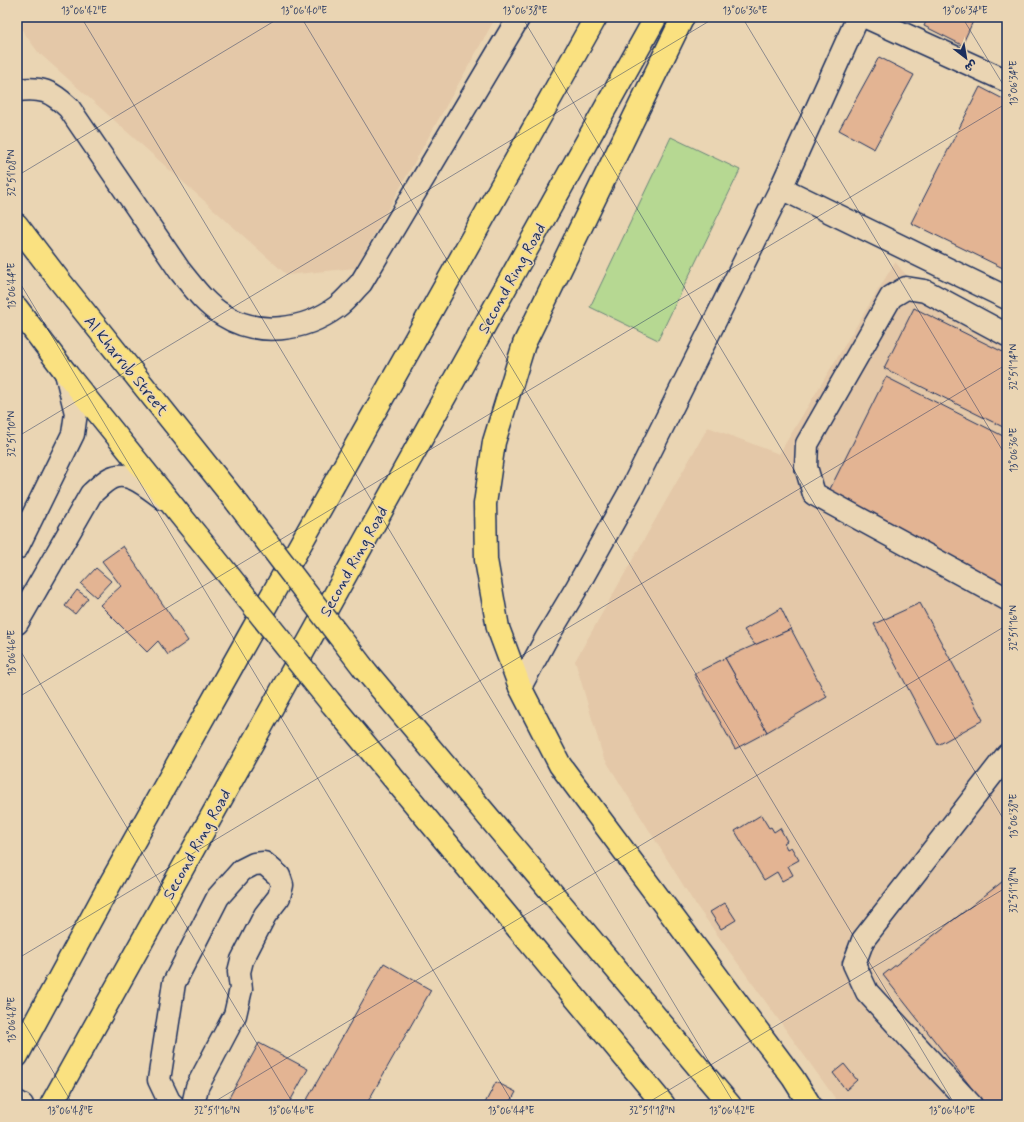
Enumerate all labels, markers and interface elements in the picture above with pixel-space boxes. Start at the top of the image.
text: 13°06'42"E [61,4,107,18]
text: 13°06'40"E [281,4,327,18]
text: 13°06'38"E [503,4,548,18]
text: 13°06'36"E [723,4,768,18]
text: 13°06'34"E [942,4,988,18]
north arrow [946,38,986,78]
text: ش [962,57,979,75]
text: 13°06'34"E [1007,60,1021,106]
text: 32°51'08"N [5,149,19,196]
street label: Second Ring Road [473,220,551,338]
text: 13°06'44"E [5,263,19,309]
street label: Al Kharrub Street [79,312,173,421]
text: 32°51'14"N [1007,343,1021,390]
text: 32°51'10"N [5,411,19,457]
text: 13°06'36"E [1007,427,1021,472]
street label: Second Ring Road [315,503,393,621]
text: 32°51'16"N [1007,605,1021,651]
text: 13°06'46"E [5,630,19,676]
street label: Second Ring Road [158,786,236,904]
text: 13°06'38"E [1007,793,1021,838]
text: 32°51'18"N [1007,867,1021,913]
text: 13°06'48"E [5,997,19,1043]
text: 13°06'48"E [47,1104,93,1118]
text: 32°51'16"N [194,1104,240,1118]
text: 13°06'46"E [268,1104,314,1118]
text: 13°06'44"E [488,1104,534,1118]
text: 32°51'18"N [629,1104,675,1118]
text: 13°06'42"E [709,1104,755,1118]
text: 13°06'40"E [929,1104,975,1118]

